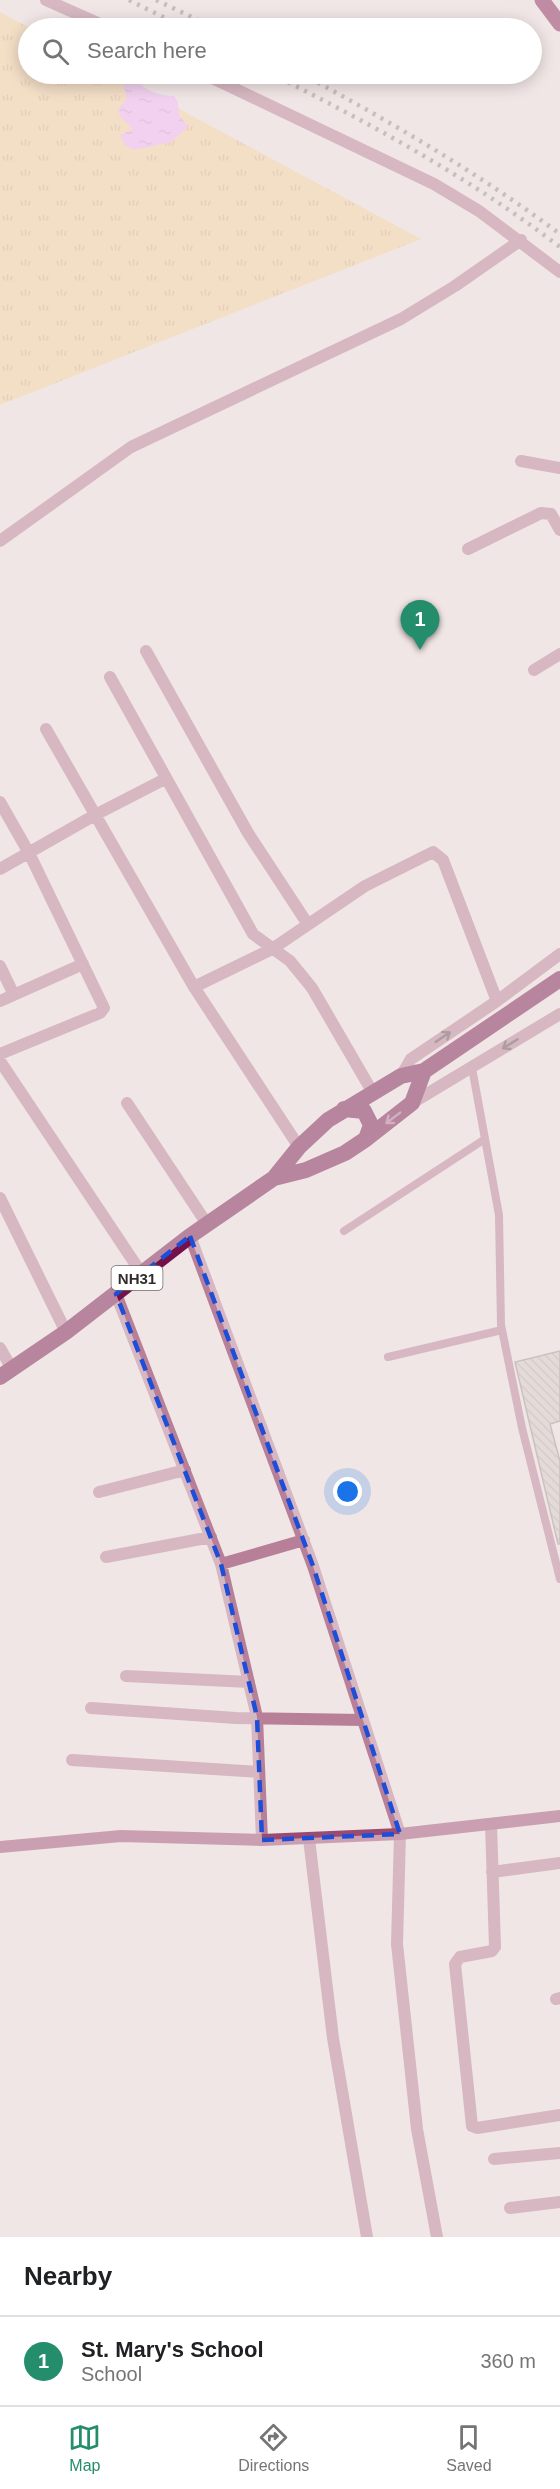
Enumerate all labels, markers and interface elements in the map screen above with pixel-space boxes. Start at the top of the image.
search box [18,18,542,84]
icon: search [39,35,72,68]
text: Search here [87,38,207,63]
pin: 1 [400,600,440,650]
one-way arrow [434,1031,451,1043]
one-way arrow [502,1039,519,1051]
one-way arrow [386,1112,402,1124]
road number: NH31 [112,1266,162,1290]
your location [333,1477,362,1506]
text: Nearby [24,2261,112,2291]
text: St. Mary's School [81,2337,264,2362]
text: 1 [38,2350,49,2372]
text: 360 m [480,2350,536,2372]
text: School [81,2363,142,2385]
tab: Map [68,2421,101,2475]
tab: Directions [238,2421,309,2475]
tab: Saved [446,2421,492,2475]

